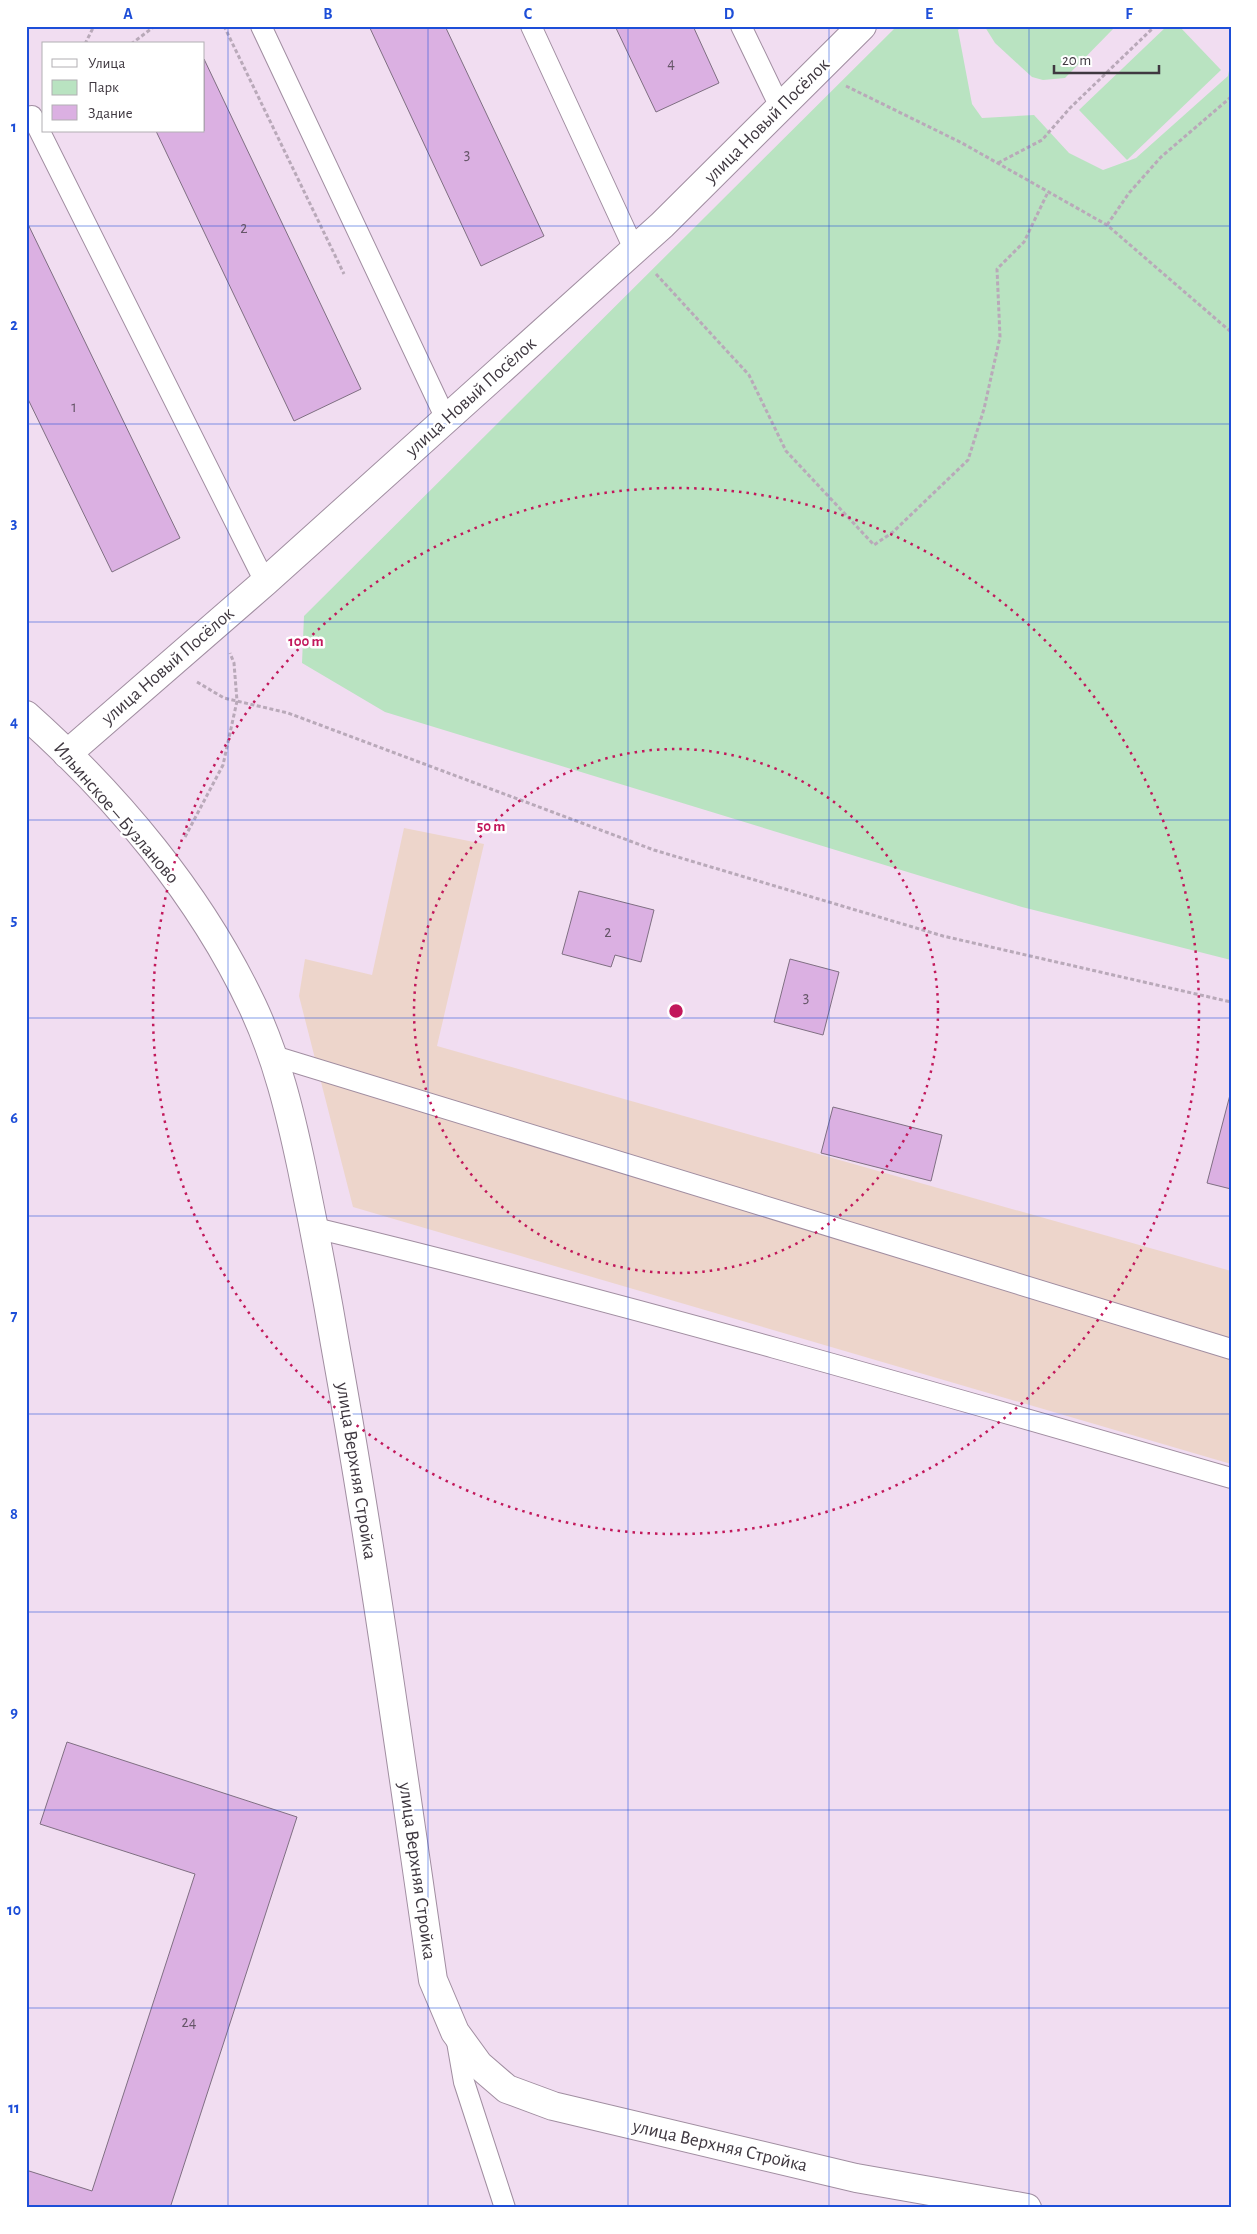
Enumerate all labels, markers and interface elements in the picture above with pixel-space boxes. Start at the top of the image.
text: A [123,6,133,22]
text: B [323,6,333,22]
text: C [524,6,533,22]
text: D [724,6,735,22]
text: E [925,6,933,22]
text: F [1125,6,1133,22]
legend [42,42,205,132]
scale bar [1054,42,1160,74]
text: 20 m [1062,53,1091,68]
house number: 4 [667,55,675,71]
street label: улица Новый Посёлок [700,55,833,188]
text: Улица [88,56,125,71]
text: Парк [88,80,119,95]
text: Здание [88,106,133,121]
text: 1 [11,119,17,135]
house number: 3 [464,146,470,162]
house number: 2 [240,220,248,236]
text: 2 [10,317,18,333]
street label: улица Новый Посёлок [401,333,540,461]
house number: 1 [71,399,77,415]
text: 3 [11,515,18,531]
street label: улица Новый Посёлок [98,603,238,729]
text: 100 m [288,634,324,649]
text: 4 [10,714,18,730]
street label: Ильинское – Бузланово [50,739,182,887]
text: 50 m [477,819,505,834]
text: 5 [11,912,18,928]
house number: 2 [604,924,612,940]
house number: 3 [803,989,809,1005]
centre of rings [667,1002,685,1020]
text: 6 [10,1110,18,1126]
text: 7 [11,1308,18,1324]
street label: улица Верхняя Стройка [332,1380,379,1561]
text: 8 [10,1506,18,1522]
text: 9 [10,1704,18,1720]
street label: улица Верхняя Стройка [395,1780,439,1961]
text: 10 [7,1902,21,1918]
house number: 24 [182,2014,197,2030]
text: 11 [8,2100,20,2116]
street label: улица Верхняя Стройка [630,2116,810,2175]

